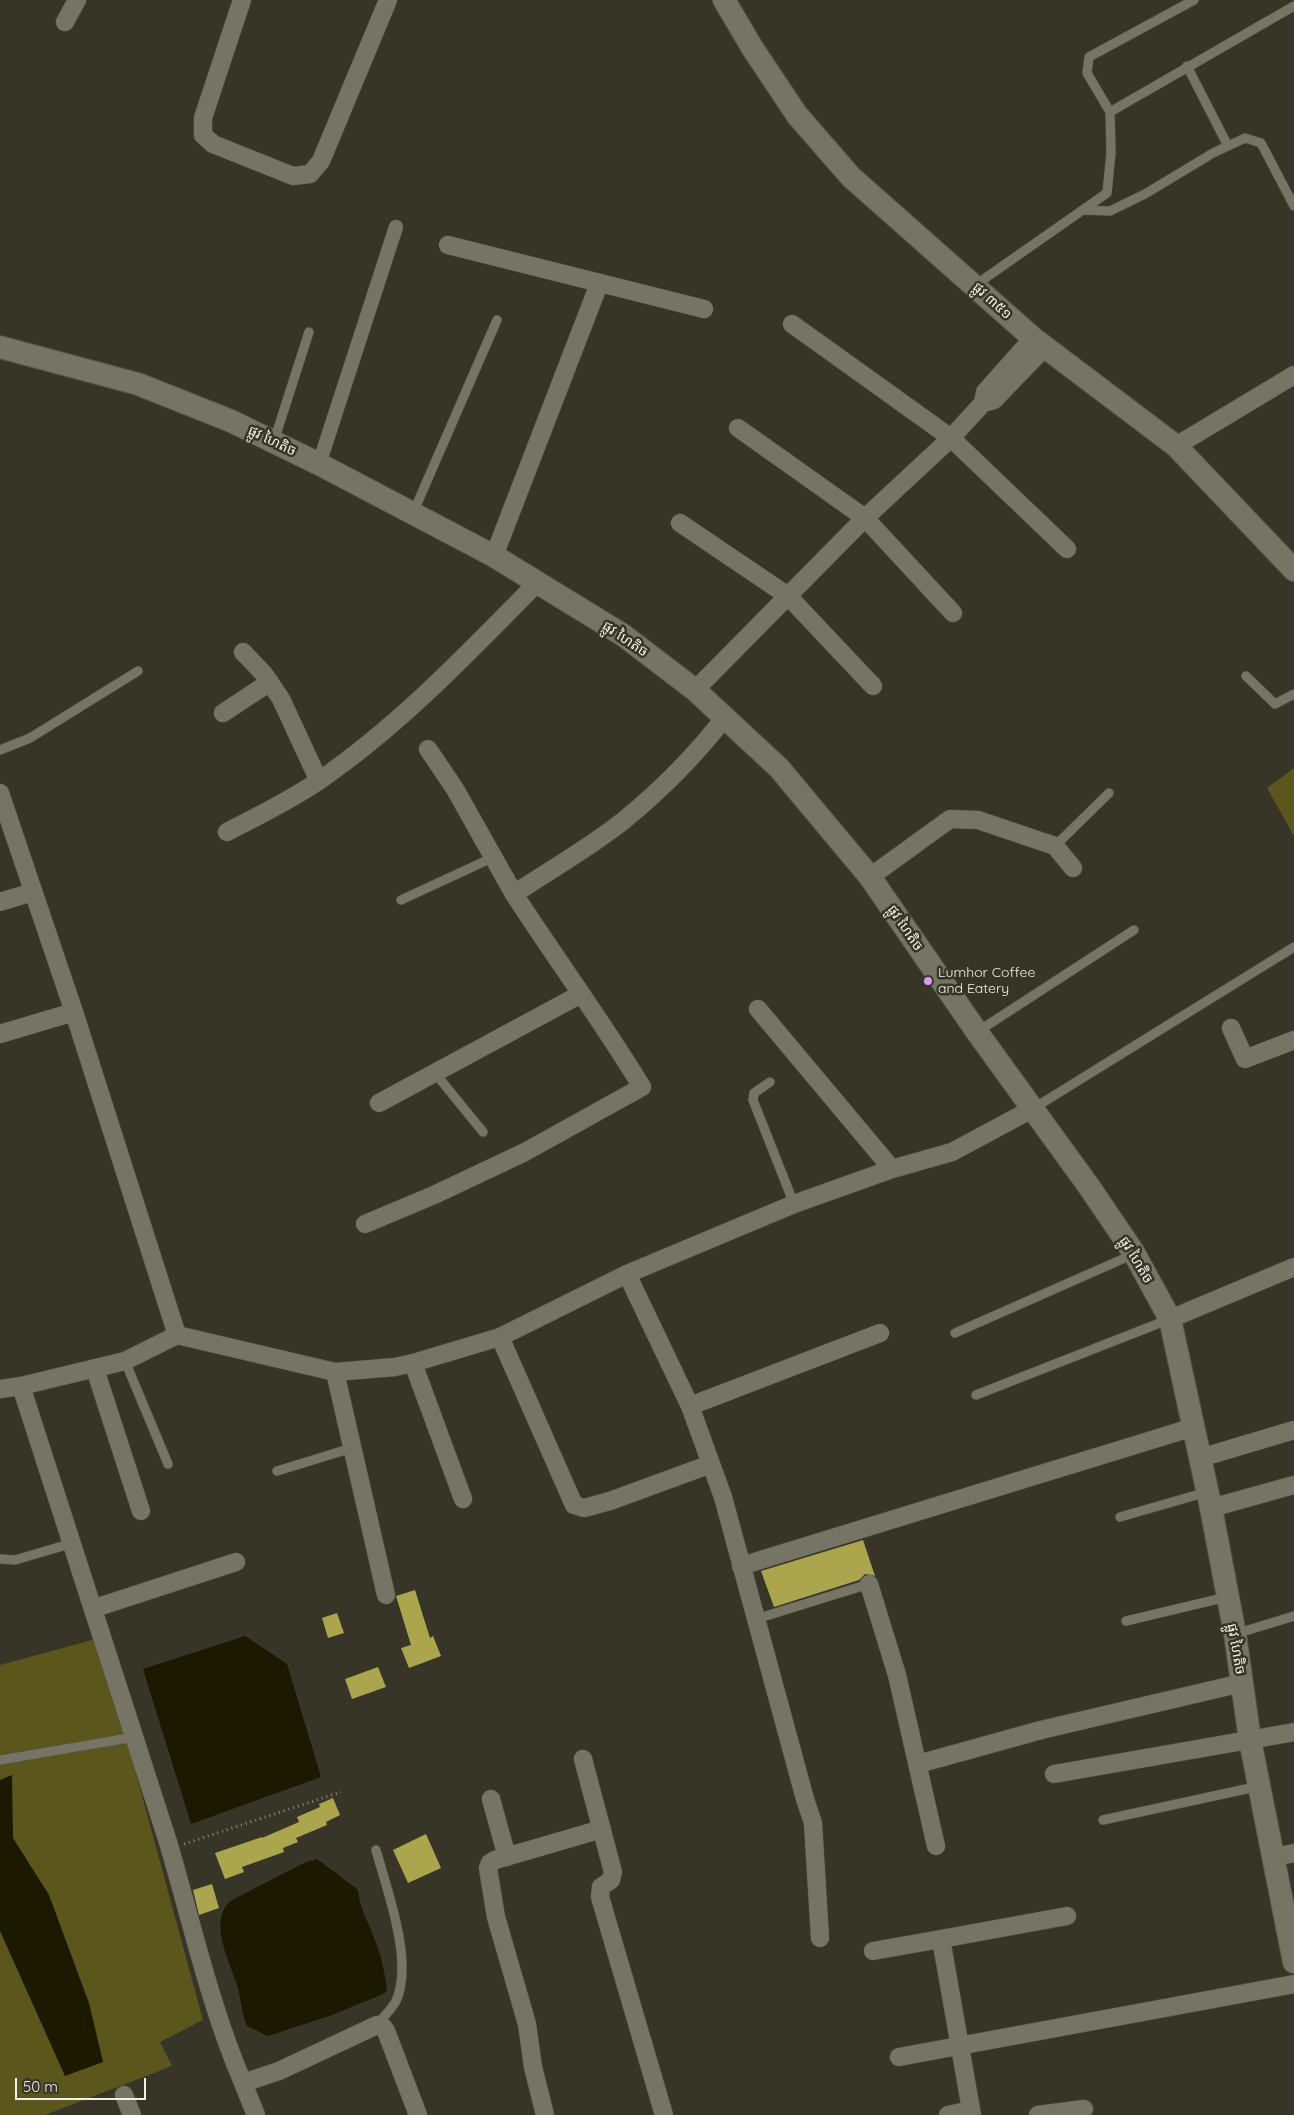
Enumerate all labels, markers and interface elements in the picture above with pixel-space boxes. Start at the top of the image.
street label: ផ្លូវ ៣៥១ [969,279,1015,323]
street label: ផ្លូវ ហៃតិច [245,422,299,460]
street label: ផ្លូវ ហៃតិច [599,618,651,660]
street label: ផ្លូវ ហៃតិច [884,902,926,954]
place label: Lumhor Coffee and Eatery [938,965,1035,998]
marker: Lumhor Coffee and Eatery [922,975,934,987]
street label: ផ្លូវ ហៃតិច [1115,1233,1157,1287]
street label: ផ្លូវ ហៃតិច [1223,1622,1249,1676]
scale bar [18,2068,149,2100]
text: 50 m [23,2077,58,2096]

